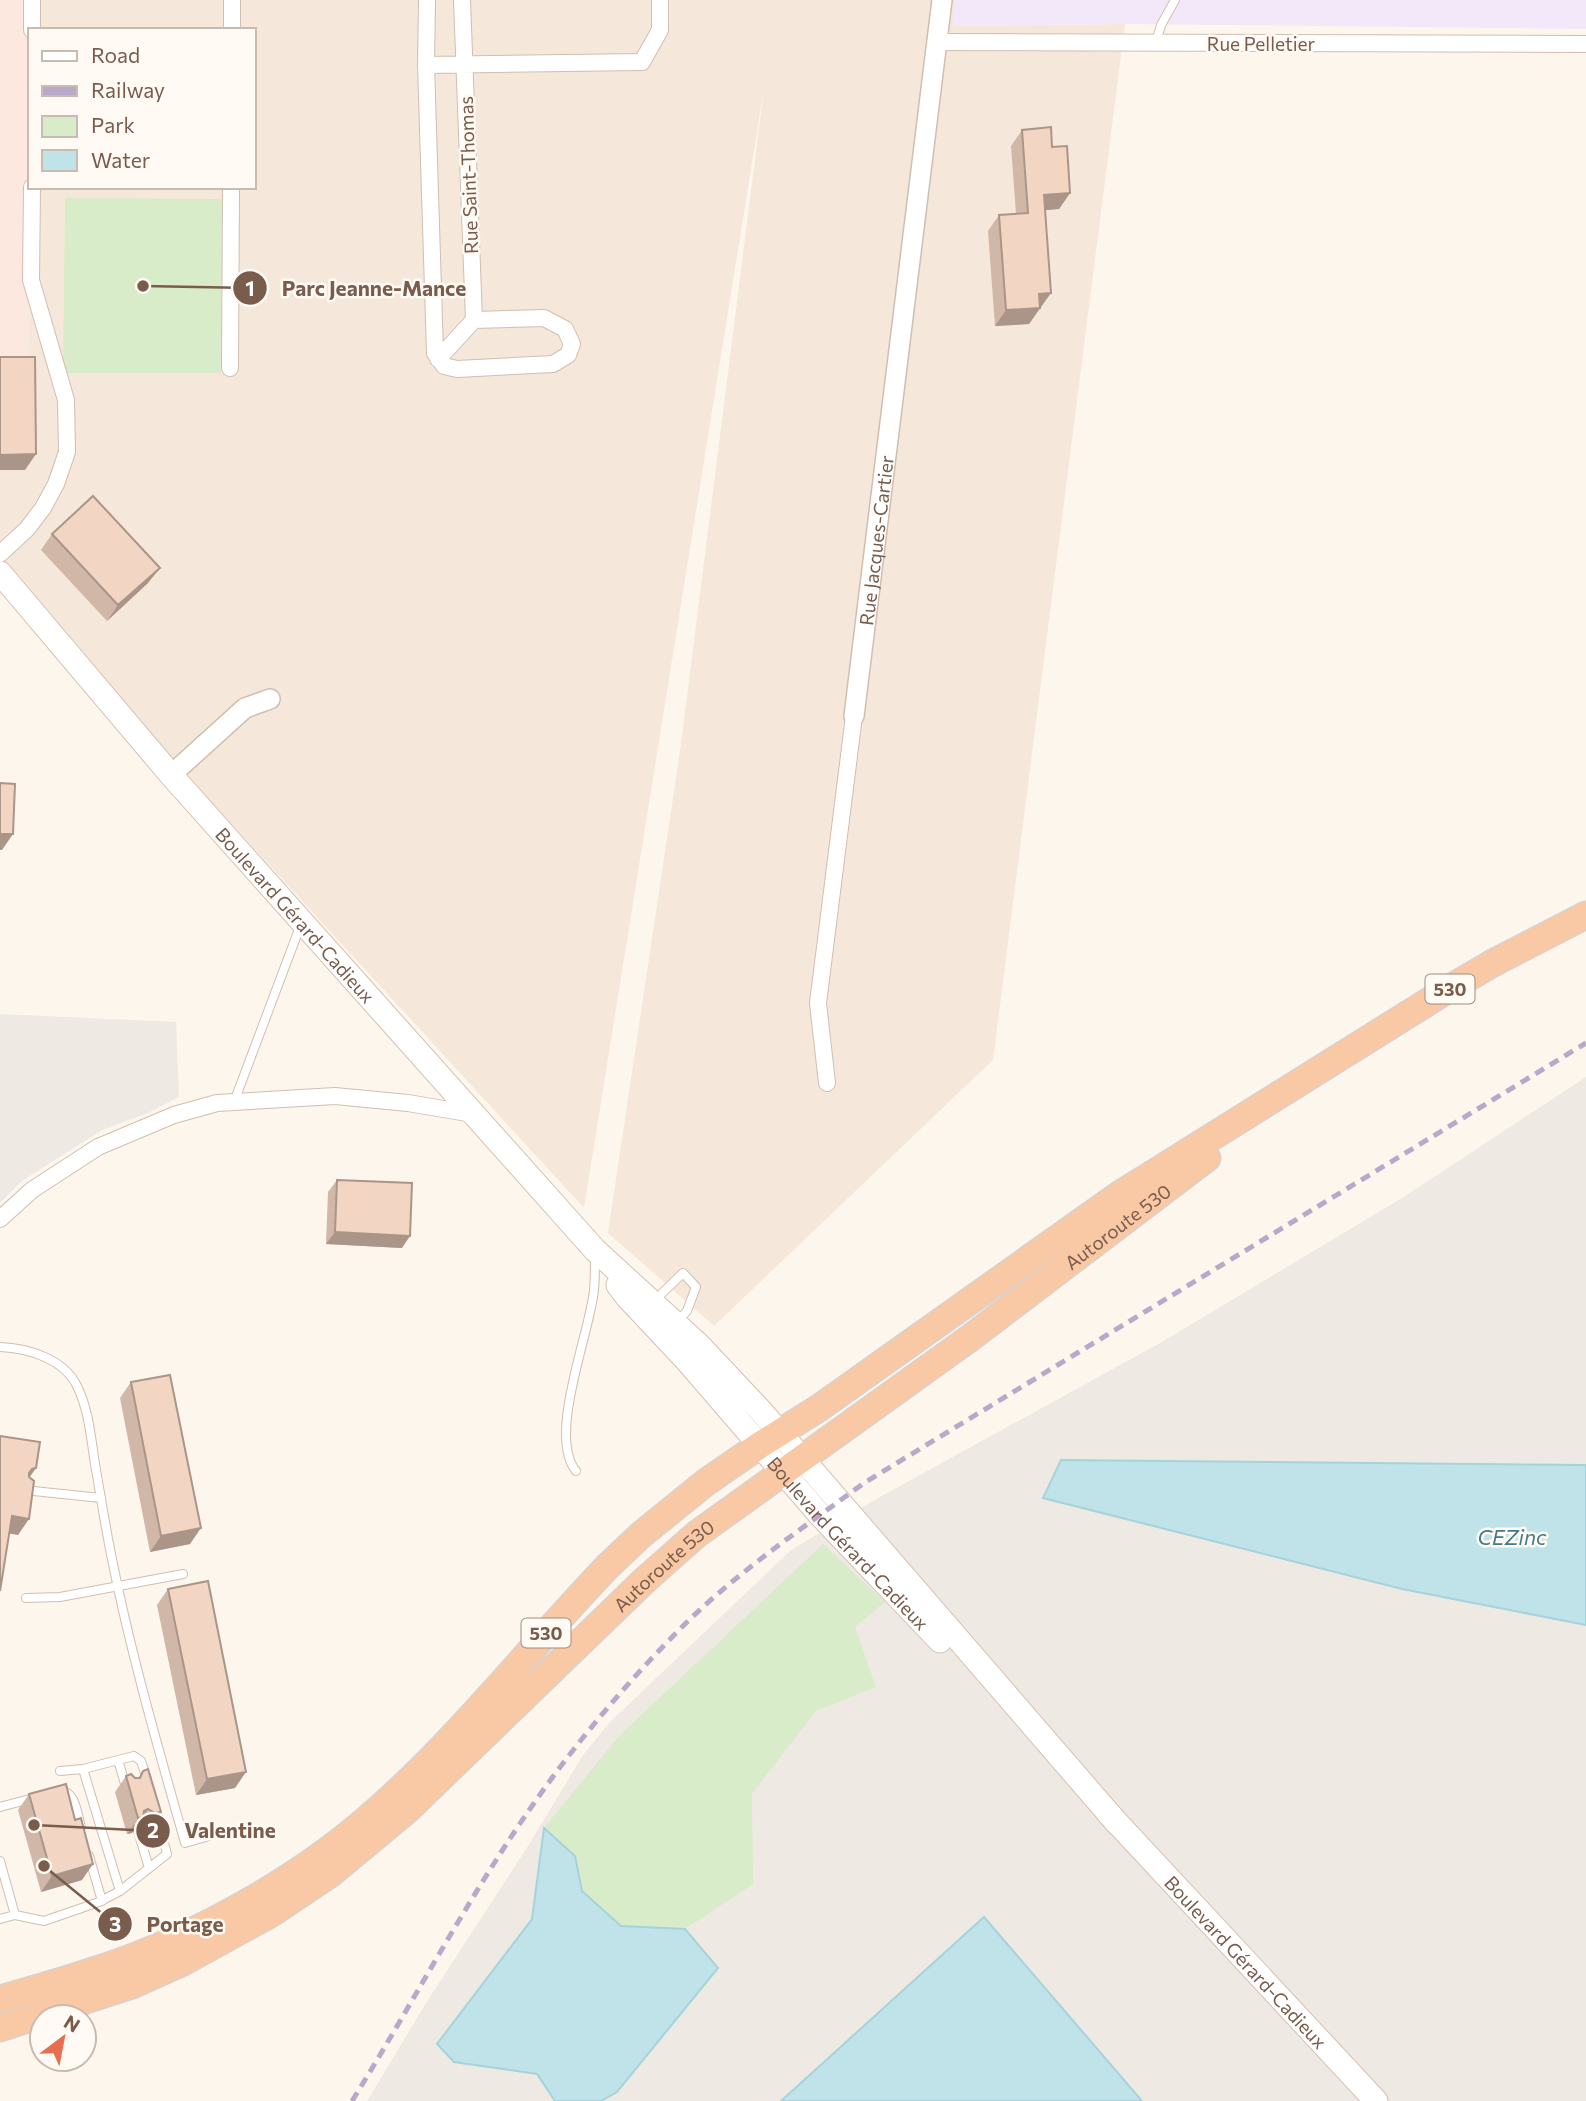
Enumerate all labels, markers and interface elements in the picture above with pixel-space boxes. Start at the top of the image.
legend [28,28,256,189]
street label: Rue Pelletier [1207,32,1316,55]
text: Road [91,42,140,67]
text: Railway [91,77,165,102]
street label: Rue Saint-Thomas [454,96,482,254]
text: Park [91,112,135,137]
text: Water [91,147,150,172]
callout: Parc Jeanne-Mance [232,267,480,309]
text: 1 [245,275,255,300]
text: Parc Jeanne-Mance [282,275,466,300]
street label: Rue Jacques-Cartier [854,454,897,627]
street label: Boulevard Gérard-Cadieux [211,822,380,1007]
road number: 530 [1426,974,1474,1004]
street label: Autoroute 530 [1060,1178,1175,1274]
street label: Boulevard Gérard-Cadieux [763,1452,934,1634]
street label: Autoroute 530 [608,1514,718,1616]
water label: CEZinc [1478,1524,1547,1549]
road number: 530 [522,1618,570,1648]
callout: Valentine [135,1810,290,1852]
text: 2 [147,1817,159,1842]
text: Valentine [184,1817,276,1842]
street label: Boulevard Gérard-Cadieux [1160,1871,1332,2053]
callout: Portage [98,1903,238,1945]
text: 3 [109,1911,121,1936]
text: Portage [147,1911,223,1936]
north arrow [28,2003,98,2073]
text: N [60,2010,84,2037]

